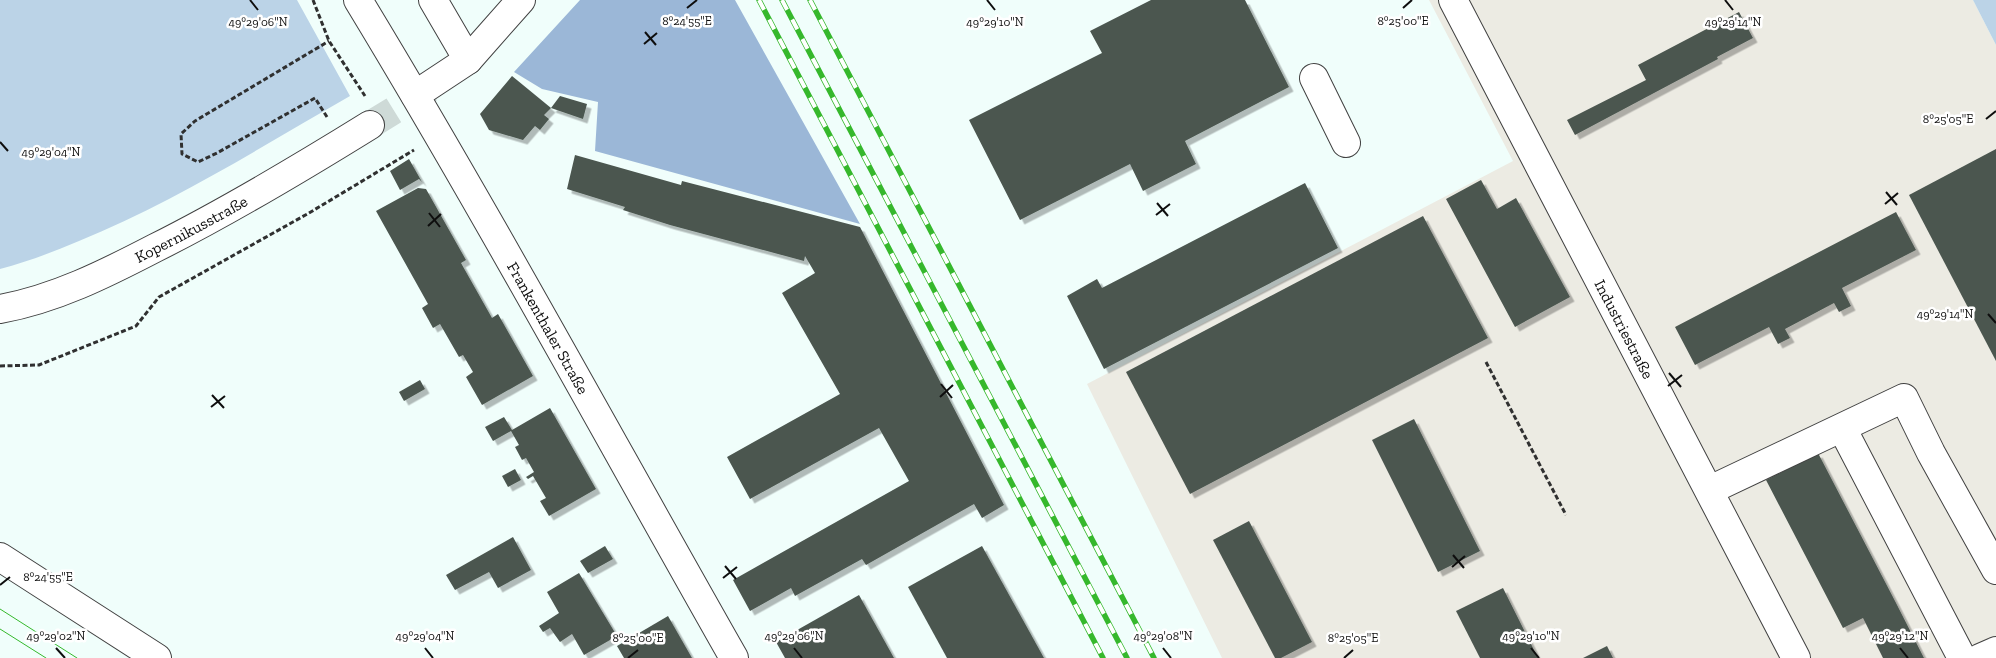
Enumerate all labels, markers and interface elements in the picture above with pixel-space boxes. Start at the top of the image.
text: 8°24'55"E [662,14,712,28]
text: 8°25'00"E [1377,14,1429,28]
text: 49°29'06"N [228,15,288,29]
text: 49°29'10"N [966,15,1024,29]
text: 49°29'14"N [1705,15,1761,29]
text: 8°25'05"E [1923,112,1973,126]
text: 49°29'04"N [22,145,81,159]
street label: Kopernikusstraße [132,191,251,267]
street label: Frankenthaler Straße [503,259,593,397]
street label: Industriestraße [1590,276,1658,382]
text: 49°29'14"N [1917,307,1973,321]
text: 8°24'55"E [23,570,73,584]
text: 49°29'02"N [27,629,86,643]
text: 49°29'04"N [396,629,455,643]
text: 49°29'06"N [764,629,824,643]
text: 49°29'08"N [1133,629,1193,643]
text: 49°29'10"N [1502,629,1560,643]
text: 49°29'12"N [1872,629,1928,643]
text: 8°25'00"E [612,631,664,645]
text: 8°25'05"E [1328,631,1378,645]

